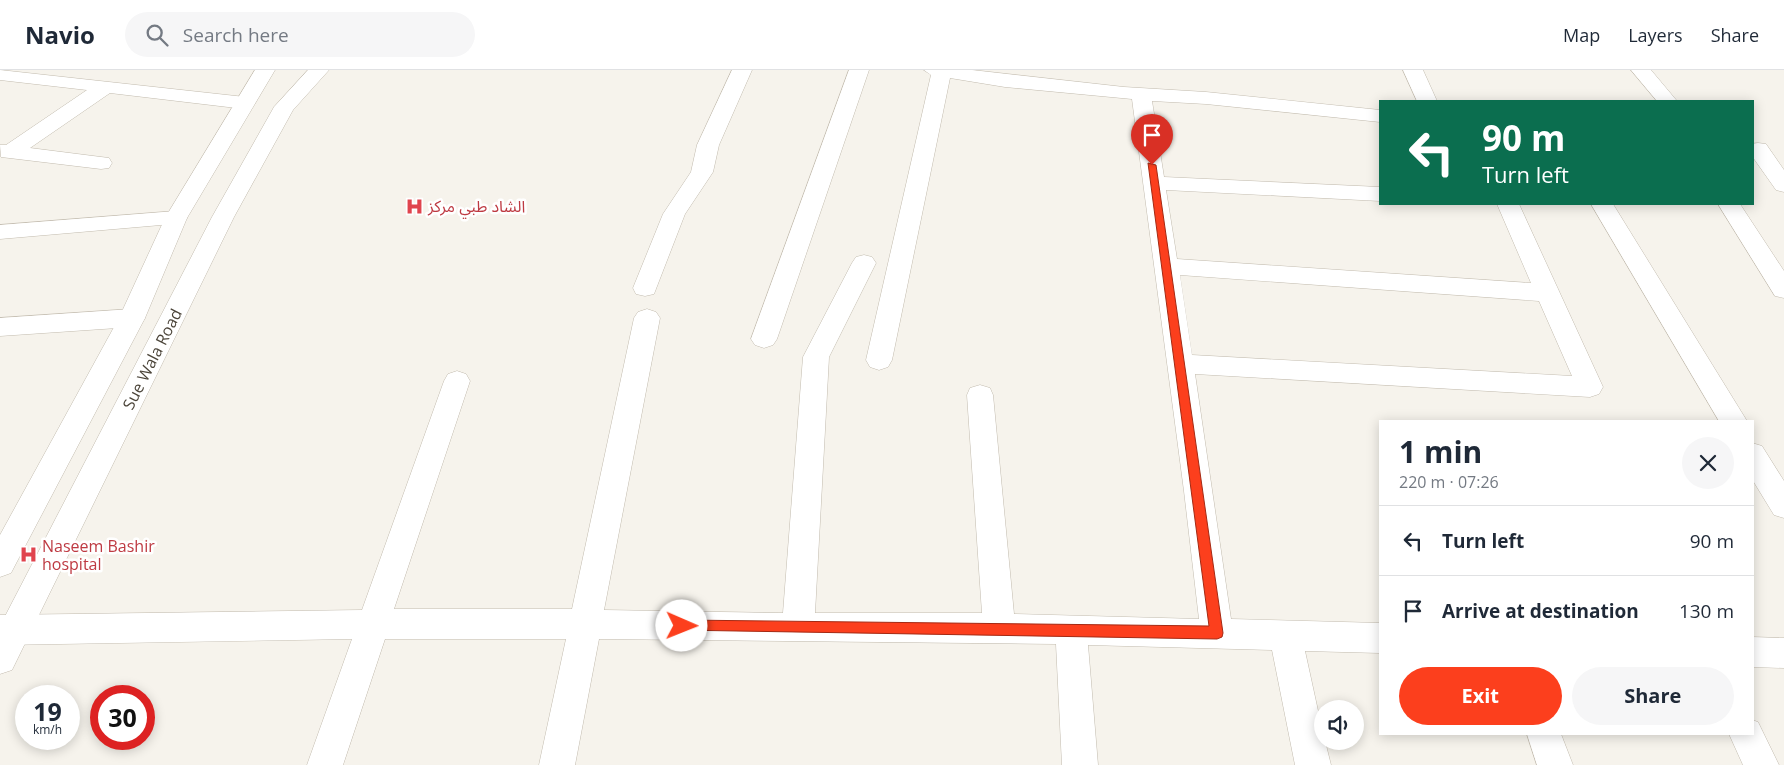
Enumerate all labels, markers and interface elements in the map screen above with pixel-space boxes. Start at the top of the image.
search box [125,12,475,57]
text: Navio [25,18,95,51]
icon: search [143,21,171,49]
text: Search here [183,22,289,48]
text: Map [1563,23,1600,47]
text: Layers [1628,23,1683,47]
text: Share [1711,23,1759,47]
pin [1131,114,1173,165]
text: 90 m [1482,114,1565,161]
icon: left [1399,120,1464,185]
icon: arrive [1138,121,1166,149]
text: Turn left [1482,159,1569,189]
place label: الشاد طبي مرکز [427,195,525,219]
hospital icon: الشاد طبي مرکز [404,196,424,216]
street label: Sue Wala Road [117,305,187,413]
text: 1 min [1399,431,1482,472]
button: close [1682,437,1734,489]
text: 220 m · 07:26 [1399,471,1499,493]
icon: left [1399,527,1427,555]
text: Turn left [1442,528,1524,554]
text: 90 m [1690,528,1734,554]
place label: Naseem Bashir hospital [42,535,155,575]
hospital icon: Naseem Bashir hospital [18,545,38,565]
icon: arrive [1399,597,1427,625]
text: Arrive at destination [1442,598,1639,624]
text: 130 m [1679,598,1734,624]
position arrow [655,599,707,651]
button: Exit [1399,667,1562,725]
button: Share [1572,667,1734,725]
speed limit sign: 30 [90,685,155,750]
text: 19 [33,694,62,728]
map controls [1314,700,1364,750]
button: sound [1314,700,1364,750]
text: km/h [33,721,62,738]

